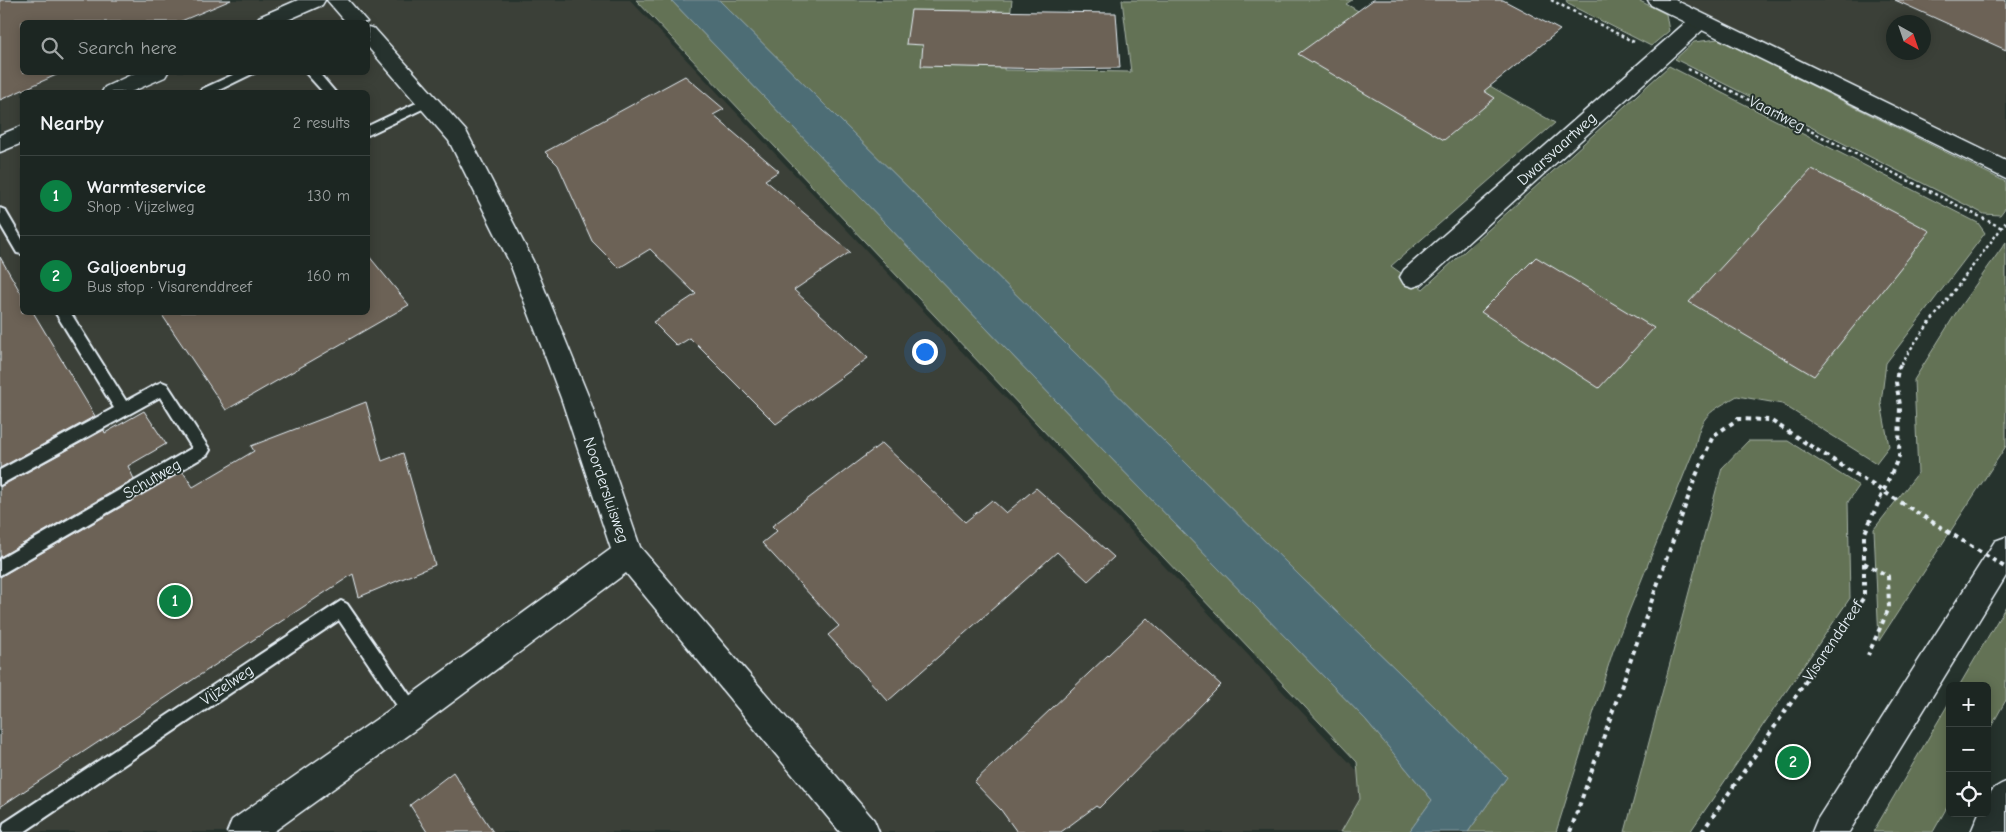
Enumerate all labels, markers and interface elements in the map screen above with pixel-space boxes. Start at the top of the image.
north arrow [1886,15,1931,60]
search box [20,20,370,75]
icon: search [38,34,66,62]
text: Search here [78,37,177,59]
street label: Vaartweg [1746,92,1808,136]
street label: Dwarsvaartweg [1514,109,1600,189]
text: Nearby [40,111,104,135]
text: 2 results [293,114,350,132]
text: Warmteservice [87,176,206,198]
text: 1 [53,187,59,205]
text: 130 m [307,187,350,205]
text: Shop · Vijzelweg [87,198,195,216]
text: Galjoenbrug [87,256,187,278]
text: 2 [52,267,60,285]
text: 160 m [307,267,350,285]
text: Bus stop · Visarenddreef [87,278,252,296]
your location [912,339,938,365]
street label: Noordersluisweg [579,435,633,545]
street label: Schutweg [120,455,184,503]
pin: 1 [159,582,191,620]
street label: Visarenddreef [1799,596,1867,685]
street label: Vijzelweg [197,661,257,709]
map controls [1946,682,1991,817]
button: + [1946,682,1991,727]
button: − [1946,727,1991,772]
pin: 2 [1777,743,1809,781]
button: locate [1946,772,1991,817]

